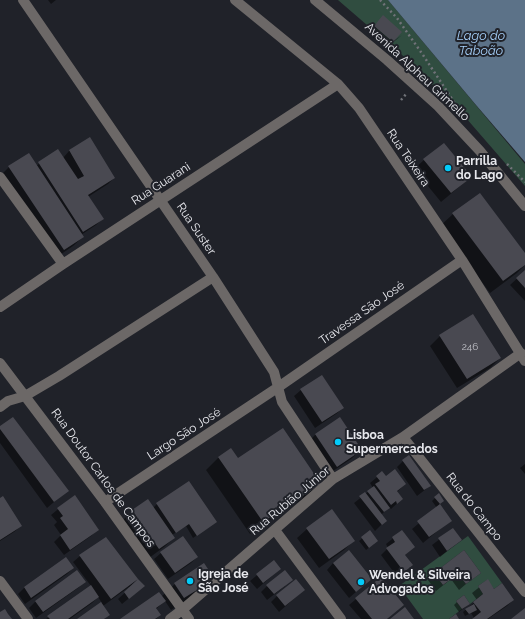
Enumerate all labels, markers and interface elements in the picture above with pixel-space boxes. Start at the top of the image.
street label: Avenida Alpheu Grimello [362,20,472,124]
water label: Lago do Taboão [457,28,505,59]
street label: Rua Teixeira [384,127,432,189]
place label: Parrilla do Lago [456,154,503,182]
street label: Rua Guarani [129,160,193,208]
marker: Parrilla do Lago [443,163,453,173]
street label: Rua Suster [173,200,219,258]
street label: Travessa São José [317,278,407,348]
house number: 246 [462,341,478,353]
street label: Largo São José [144,405,224,463]
street label: Rua Doutor Carlos de Campos [48,406,158,550]
place label: Lisboa Supermercados [346,428,438,456]
marker: Lisboa Supermercados [333,437,343,447]
street label: Rua Rubião Júnior [247,463,333,539]
street label: Rua do Campo [443,470,505,544]
place label: Igreja de São José [198,567,249,595]
place label: Wendel & Silveira Advogados [369,568,470,596]
marker: Igreja de São José [185,576,195,586]
marker: Wendel & Silveira Advogados [356,577,366,587]

